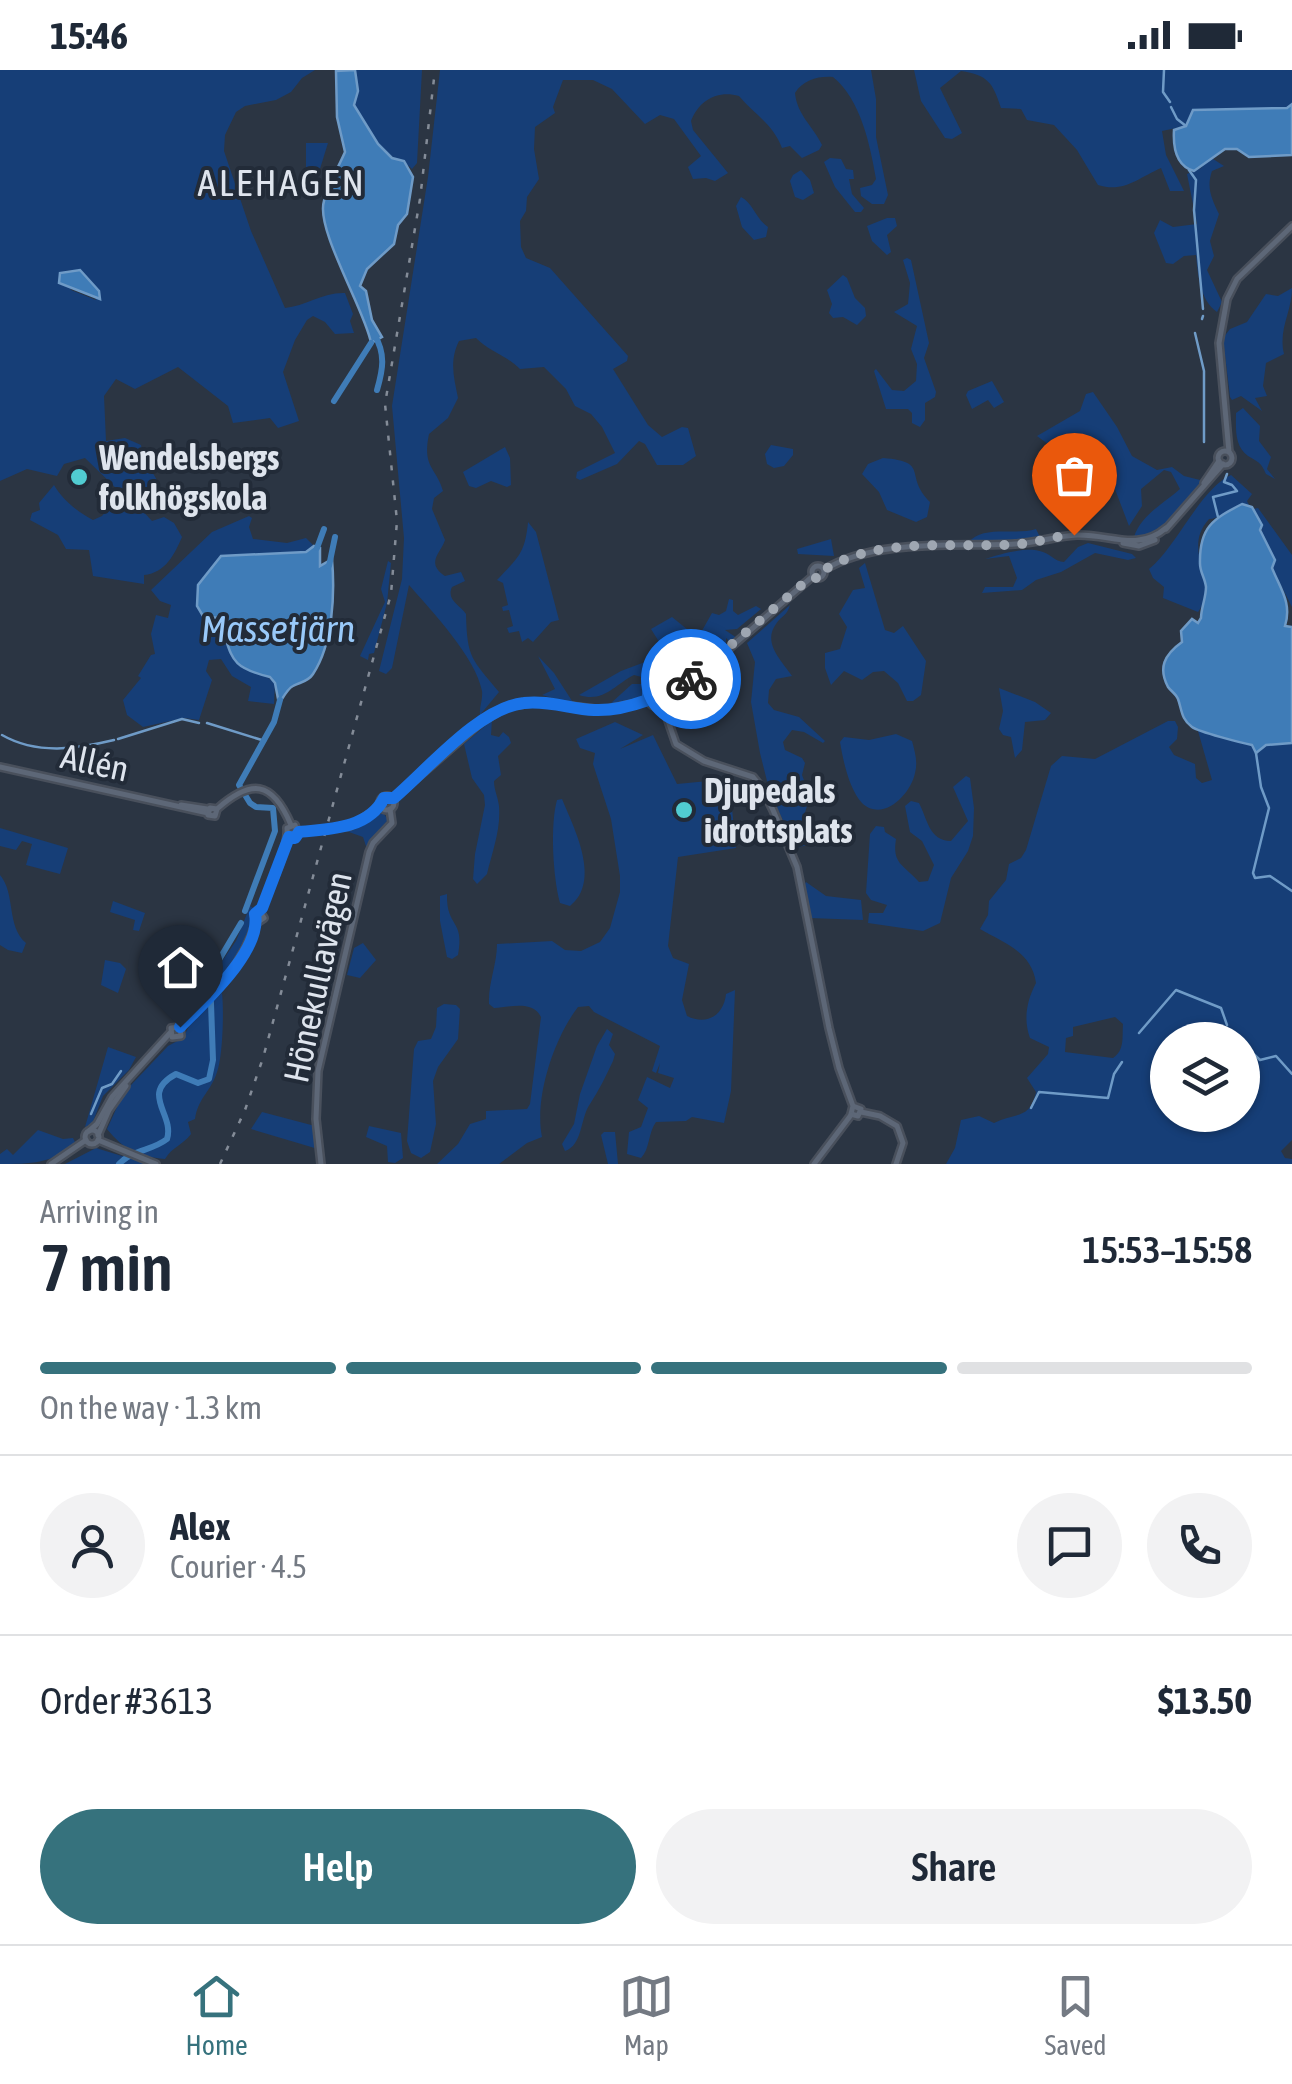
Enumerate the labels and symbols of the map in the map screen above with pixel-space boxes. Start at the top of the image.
district label: ALEHAGEN [198,161,366,204]
pin [1032,433,1117,536]
place label: Wendelsbergs folkhögskola [98,437,279,517]
marker: Wendelsbergs folkhögskola [68,466,90,488]
water label: Massetjärn [201,607,355,650]
courier [641,629,741,729]
street label: Allén [57,735,133,789]
place label: Djupedals idrottsplats [704,770,853,850]
marker: Djupedals idrottsplats [673,799,695,821]
street label: Hönekullavägen [275,868,359,1086]
pin [138,925,223,1028]

